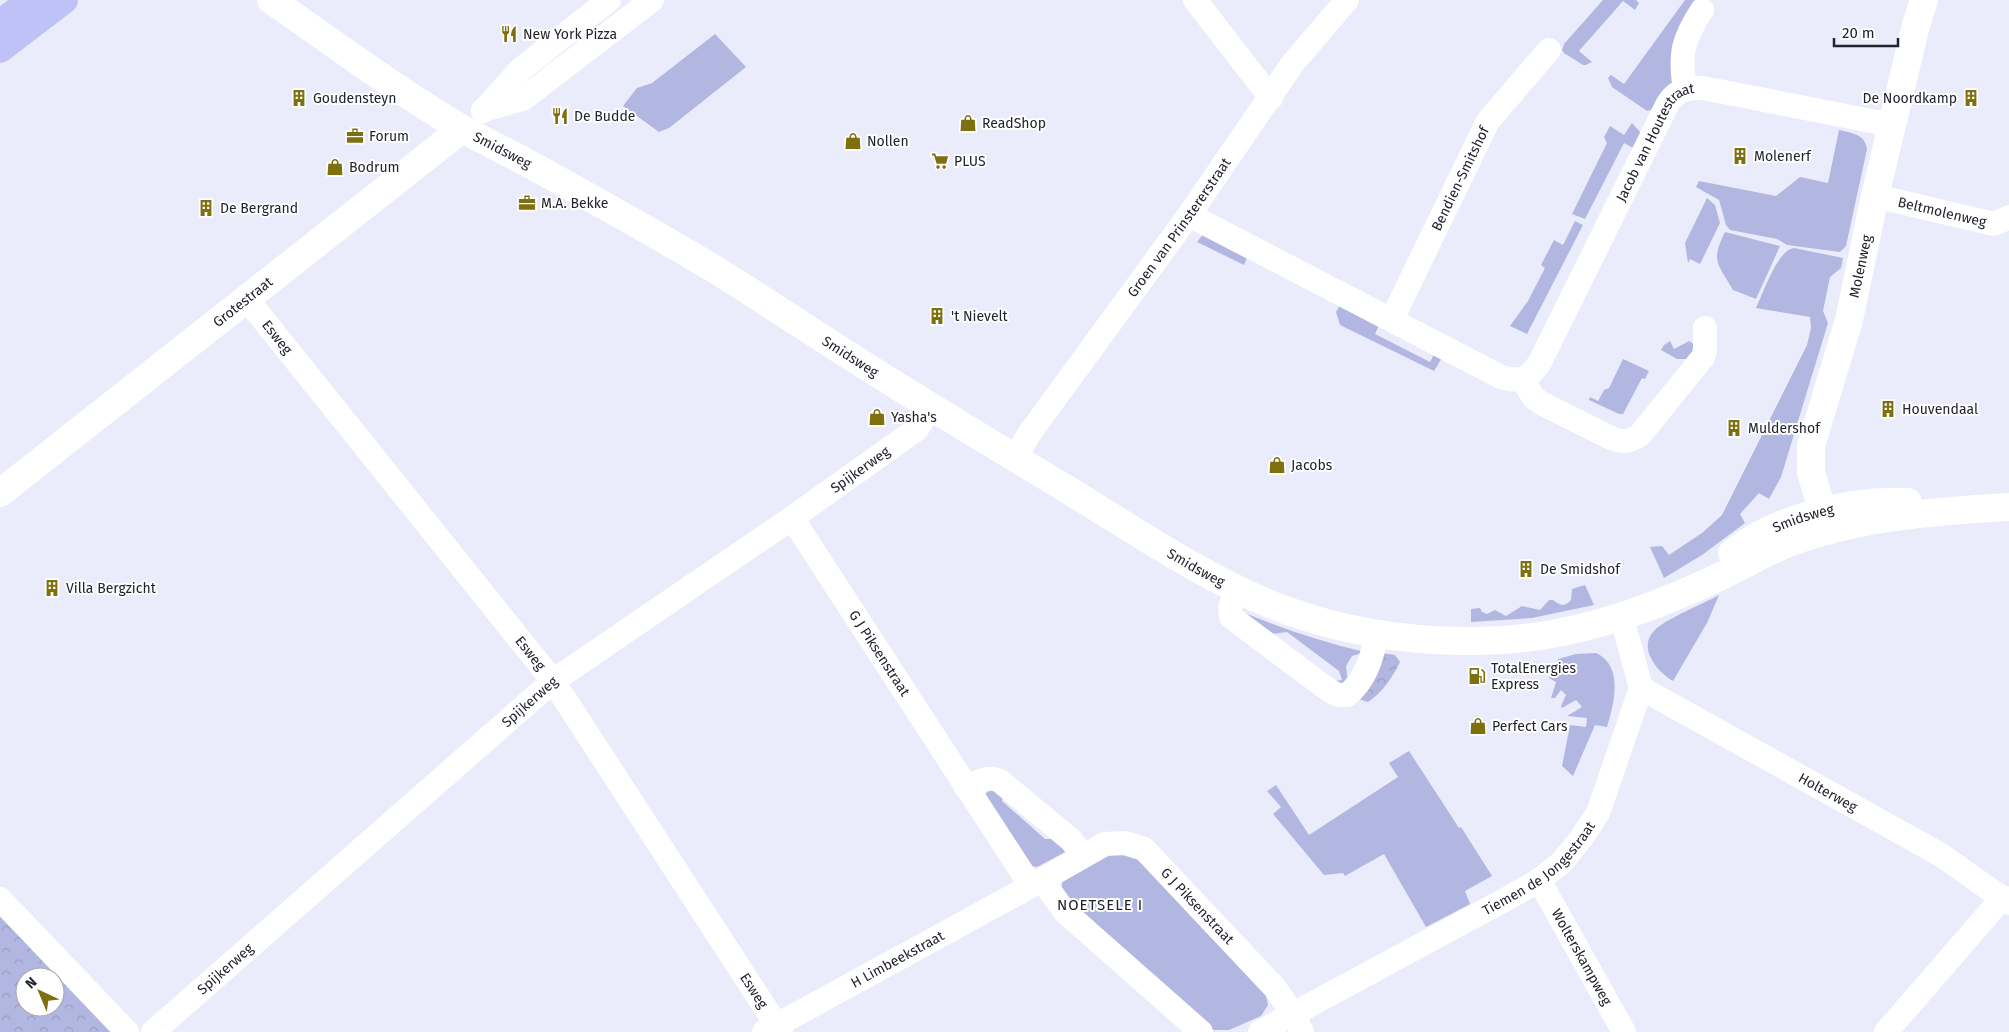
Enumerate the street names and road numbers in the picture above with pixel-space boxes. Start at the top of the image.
street label: Jacob van Houtestraat [1613,80,1696,205]
street label: Bendien-Smitshof [1428,123,1494,234]
street label: Smidsweg [470,128,535,173]
street label: Groen van Prinstererstraat [1124,154,1235,301]
street label: Beltmolenweg [1896,194,1989,231]
street label: Molenweg [1846,233,1876,299]
street label: Grotestraat [210,273,277,331]
street label: Esweg [258,317,296,358]
street label: Smidsweg [819,333,882,381]
street label: Spijkerweg [827,443,894,497]
street label: Smidsweg [1770,501,1836,536]
street label: Smidsweg [1164,545,1228,591]
street label: G J Piksenstraat [845,607,914,700]
street label: Esweg [511,633,549,674]
street label: Spijkerweg [498,672,562,731]
street label: Holterweg [1795,769,1861,816]
street label: Tiemen de Jongestraat [1480,817,1600,919]
street label: G J Piksenstraat [1157,864,1238,949]
street label: Wolterskampweg [1548,906,1616,1009]
street label: H Limbeekstraat [848,927,948,992]
street label: Spijkerweg [194,939,258,998]
street label: Esweg [736,970,772,1012]

